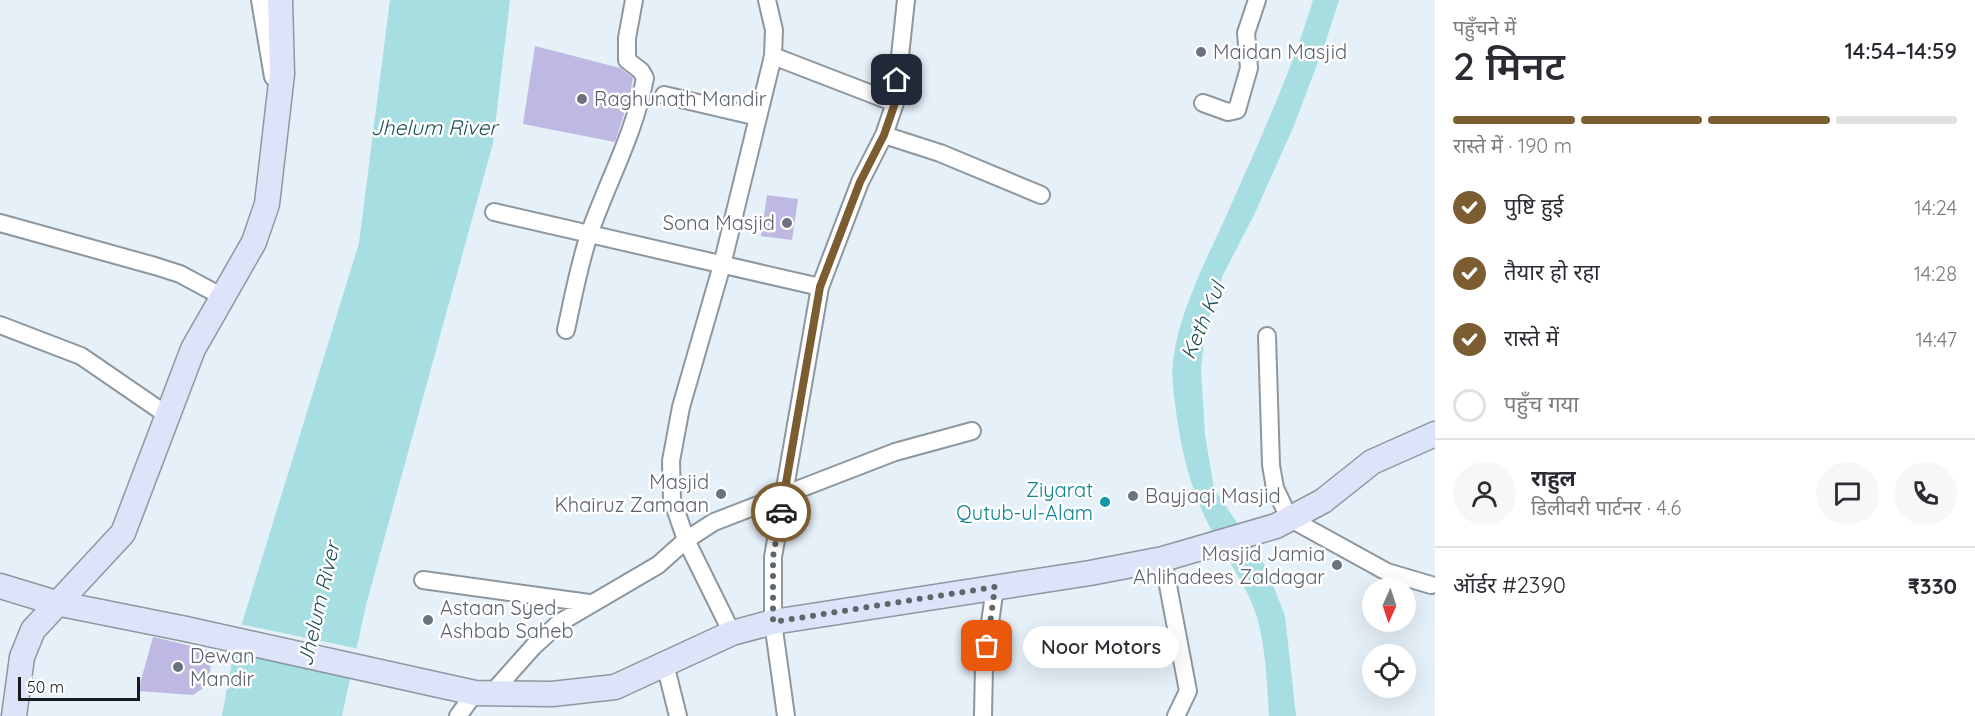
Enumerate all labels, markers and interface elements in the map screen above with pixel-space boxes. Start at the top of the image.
text: पहुँचने में [1453,15,1516,40]
text: 14:54–14:59 [1844,37,1957,65]
place label: Maidan Masjid [1213,39,1347,64]
text: 2 मिनट [1453,41,1565,90]
marker: Maidan Masjid [1194,45,1208,59]
pin [871,54,922,105]
icon: home [880,63,913,96]
place label: Raghunath Mandir [594,86,767,111]
marker: Raghunath Mandir [575,92,589,106]
water label: Jhelum River [371,114,500,140]
text: रास्ते में · 190 m [1453,133,1572,158]
icon: check [1453,191,1486,224]
text: पुष्टि हुई [1504,192,1564,220]
text: 14:24 [1914,195,1957,220]
place label: Sona Masjid [663,210,775,235]
marker: Sona Masjid [780,216,794,230]
icon: check [1453,257,1486,290]
text: तैयार हो रहा [1504,258,1600,286]
text: 14:28 [1914,261,1957,286]
water label: Keth Kul [1174,276,1231,363]
icon: check [1453,323,1486,356]
text: रास्ते में [1504,324,1559,352]
text: 14:47 [1915,327,1957,352]
text: पहुँच गया [1504,390,1579,418]
button: person [1453,462,1516,525]
button: chat [1816,462,1879,525]
button: phone [1894,462,1957,525]
text: राहुल [1531,464,1576,492]
place label: Masjid Khairuz Zamaan [554,469,709,517]
place label: Ziyarat Qutub-ul-Alam [956,477,1093,525]
courier [751,482,811,542]
place label: Bayjaqi Masjid [1145,483,1281,508]
marker: Masjid Khairuz Zamaan [714,487,728,501]
marker: Bayjaqi Masjid [1126,489,1140,503]
marker: Ziyarat Qutub-ul-Alam [1098,495,1112,509]
text: डिलीवरी पार्टनर · 4.6 [1531,495,1681,520]
icon: car [765,496,798,529]
water label: Jhelum River [291,536,346,669]
place label: Masjid Jamia Ahlihadees Zaldagar [1133,541,1325,589]
marker: Masjid Jamia Ahlihadees Zaldagar [1330,558,1344,572]
text: ऑर्डर #2390 [1453,571,1566,599]
text: ₹330 [1908,572,1957,600]
north arrow [1362,578,1416,632]
map controls [1362,578,1416,698]
place label: Astaan Syed Ashbab Saheb [440,595,574,643]
marker: Astaan Syed Ashbab Saheb [421,613,435,627]
pin [961,620,1012,671]
callout: Noor Motors [1023,625,1179,667]
icon: bag [970,629,1003,662]
text: Noor Motors [1041,634,1161,659]
place label: Dewan Mandir [190,643,255,691]
button: locate [1362,644,1416,698]
marker: Dewan Mandir [171,660,185,674]
scale bar [18,674,140,702]
text: 50 m [27,677,64,697]

